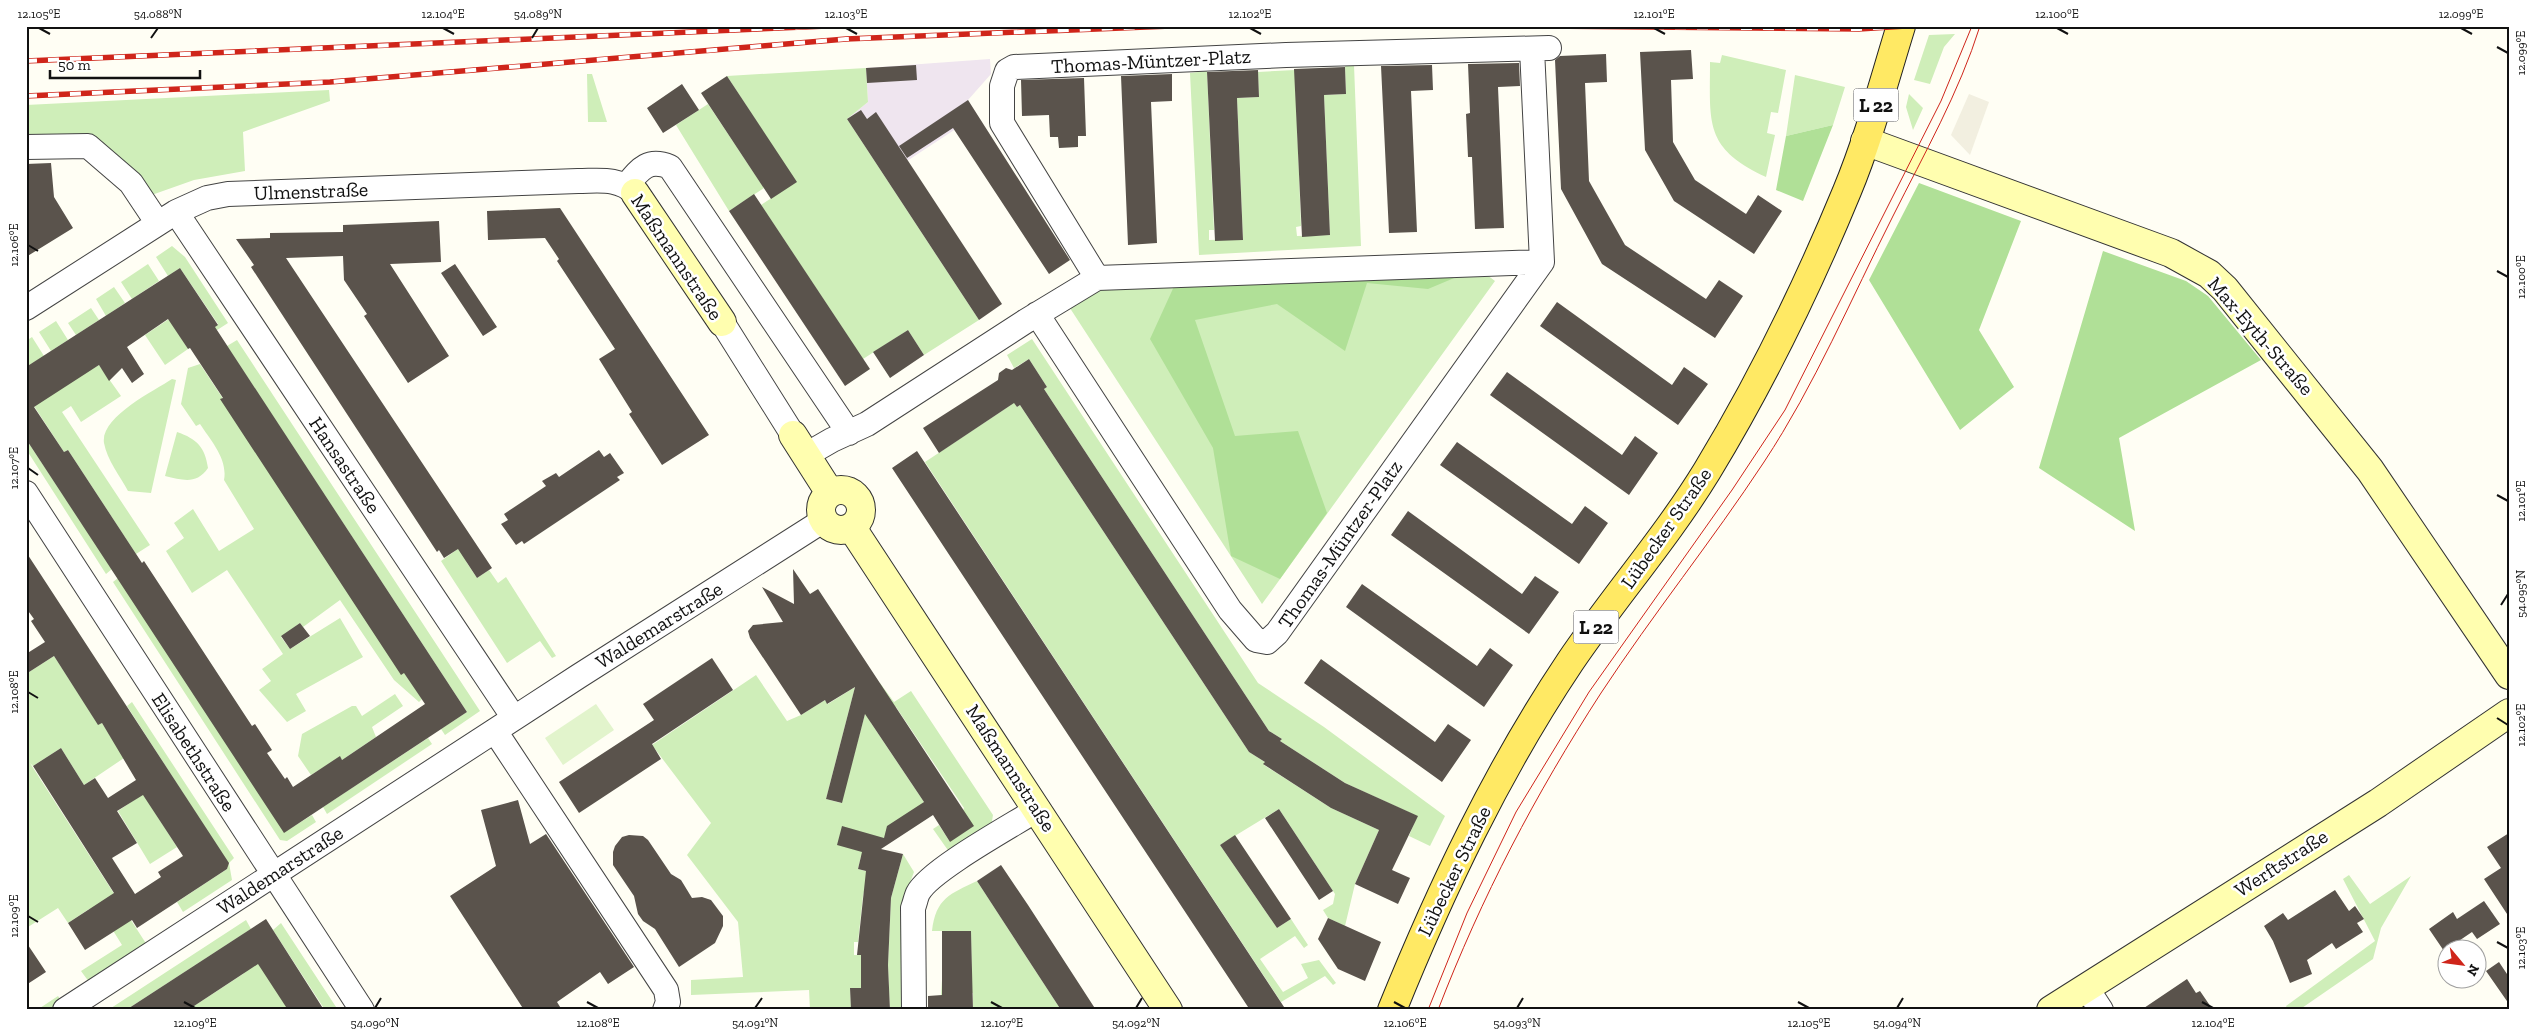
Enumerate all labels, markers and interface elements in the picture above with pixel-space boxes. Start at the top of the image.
text: 12.105°E [18,7,60,21]
text: 54.088°N [134,7,182,21]
text: 12.104°E [422,7,464,21]
text: 54.089°N [514,7,562,21]
text: 12.103°E [825,7,867,21]
text: 12.102°E [1229,7,1271,21]
text: 12.101°E [1633,7,1675,21]
text: 12.100°E [2035,7,2079,21]
text: 12.099°E [2439,7,2483,21]
text: 12.099°E [2514,31,2528,75]
street label: Thomas-Müntzer-Platz [1050,44,1252,78]
scale bar [50,48,200,80]
text: 50 m [58,56,91,74]
road number: L 22 [1854,88,1898,122]
street label: Ulmenstraße [253,177,369,205]
street label: Maßmannstraße [626,189,728,325]
text: 12.106°E [7,223,21,267]
text: 12.100°E [2514,255,2528,299]
street label: Max-Eyth-Straße [2203,272,2319,400]
street label: Hansastraße [304,412,386,518]
text: 12.107°E [7,447,21,489]
street label: Thomas-Müntzer-Platz [1273,455,1407,633]
street label: Lübecker Straße [1615,463,1717,593]
text: 12.101°E [2514,480,2528,522]
text: 54.095°N [2514,570,2528,618]
street label: Waldemarstraße [591,576,727,674]
road number: L 22 [1574,610,1618,644]
text: 12.108°E [7,670,21,714]
street label: Elisabethstraße [147,688,241,816]
street label: Maßmannstraße [961,700,1061,836]
text: 12.102°E [2514,704,2528,746]
street label: Lübecker Straße [1412,802,1496,940]
street label: Waldemarstraße [213,820,347,920]
street label: Werftstraße [2230,824,2332,902]
text: 12.109°E [7,894,21,938]
text: 12.103°E [2514,927,2528,969]
north arrow [2438,938,2488,988]
text: N [2463,961,2483,979]
text: 12.109°E [173,1016,217,1030]
text: 54.090°N [351,1016,400,1030]
text: 12.108°E [576,1016,620,1030]
text: 54.091°N [732,1016,778,1030]
text: 12.107°E [981,1016,1023,1030]
text: 54.092°N [1112,1016,1160,1030]
text: 12.106°E [1383,1016,1427,1030]
text: 54.093°N [1493,1016,1541,1030]
text: 12.105°E [1788,1016,1830,1030]
text: 54.094°N [1873,1016,1921,1030]
text: 12.104°E [2192,1016,2234,1030]

